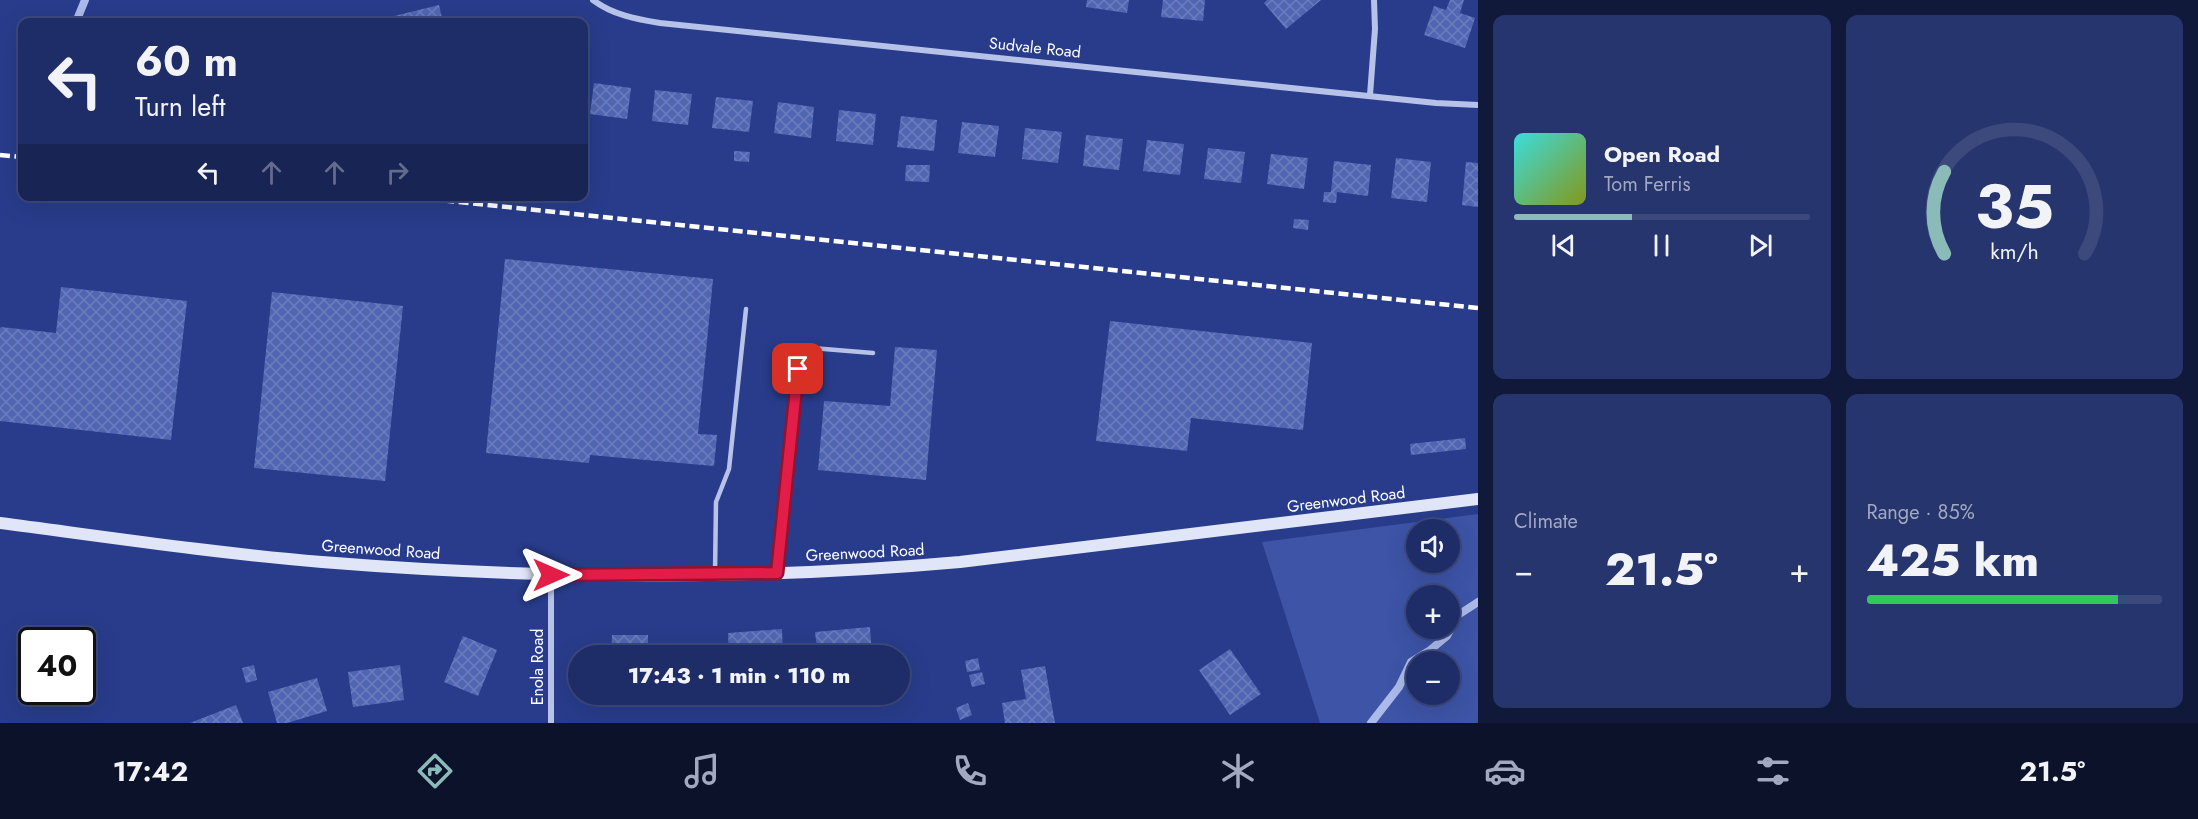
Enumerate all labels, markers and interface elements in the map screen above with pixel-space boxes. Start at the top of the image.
text: 60 m [135,31,238,92]
street label: Sudvale Road [988,31,1082,64]
icon: left [36,42,114,120]
text: Turn left [135,87,225,126]
text: Open Road [1604,138,1720,170]
icon: left [192,156,225,189]
icon: ahead [255,156,288,189]
icon: ahead [318,156,351,189]
icon: right [381,156,414,189]
text: 35 [1975,161,2054,251]
text: Tom Ferris [1604,170,1691,199]
icon: previous [1547,229,1580,262]
icon: pause [1645,229,1678,262]
icon: next [1744,229,1777,262]
text: km/h [1990,237,2038,268]
pin [772,343,823,394]
icon: arrive [781,352,814,385]
street label: Greenwood Road [1286,481,1407,518]
text: Range · 85% [1867,498,1975,527]
text: Climate [1514,507,1578,536]
map controls [1406,519,1460,705]
button: sound [1406,519,1460,573]
text: 425 km [1867,528,2039,593]
street label: Greenwood Road [321,534,441,565]
text: 21.5° [1605,537,1718,602]
street label: Greenwood Road [805,538,925,567]
position arrow [519,543,583,607]
text: − [1514,547,1533,594]
text: + [1789,547,1810,594]
button: + [1406,585,1460,639]
speed limit sign: 40 [18,627,96,705]
street label: Enola Road [526,629,549,705]
button: − [1406,651,1460,705]
text: 17:43 · 1 min · 110 m [628,659,850,691]
icon: directions [414,750,456,792]
icon: music [681,750,723,792]
icon: phone [949,750,991,792]
icon: climate [1217,750,1259,792]
icon: car [1484,750,1526,792]
icon: filters [1752,750,1794,792]
text: 17:42 [113,752,188,791]
text: 21.5° [2020,752,2085,791]

